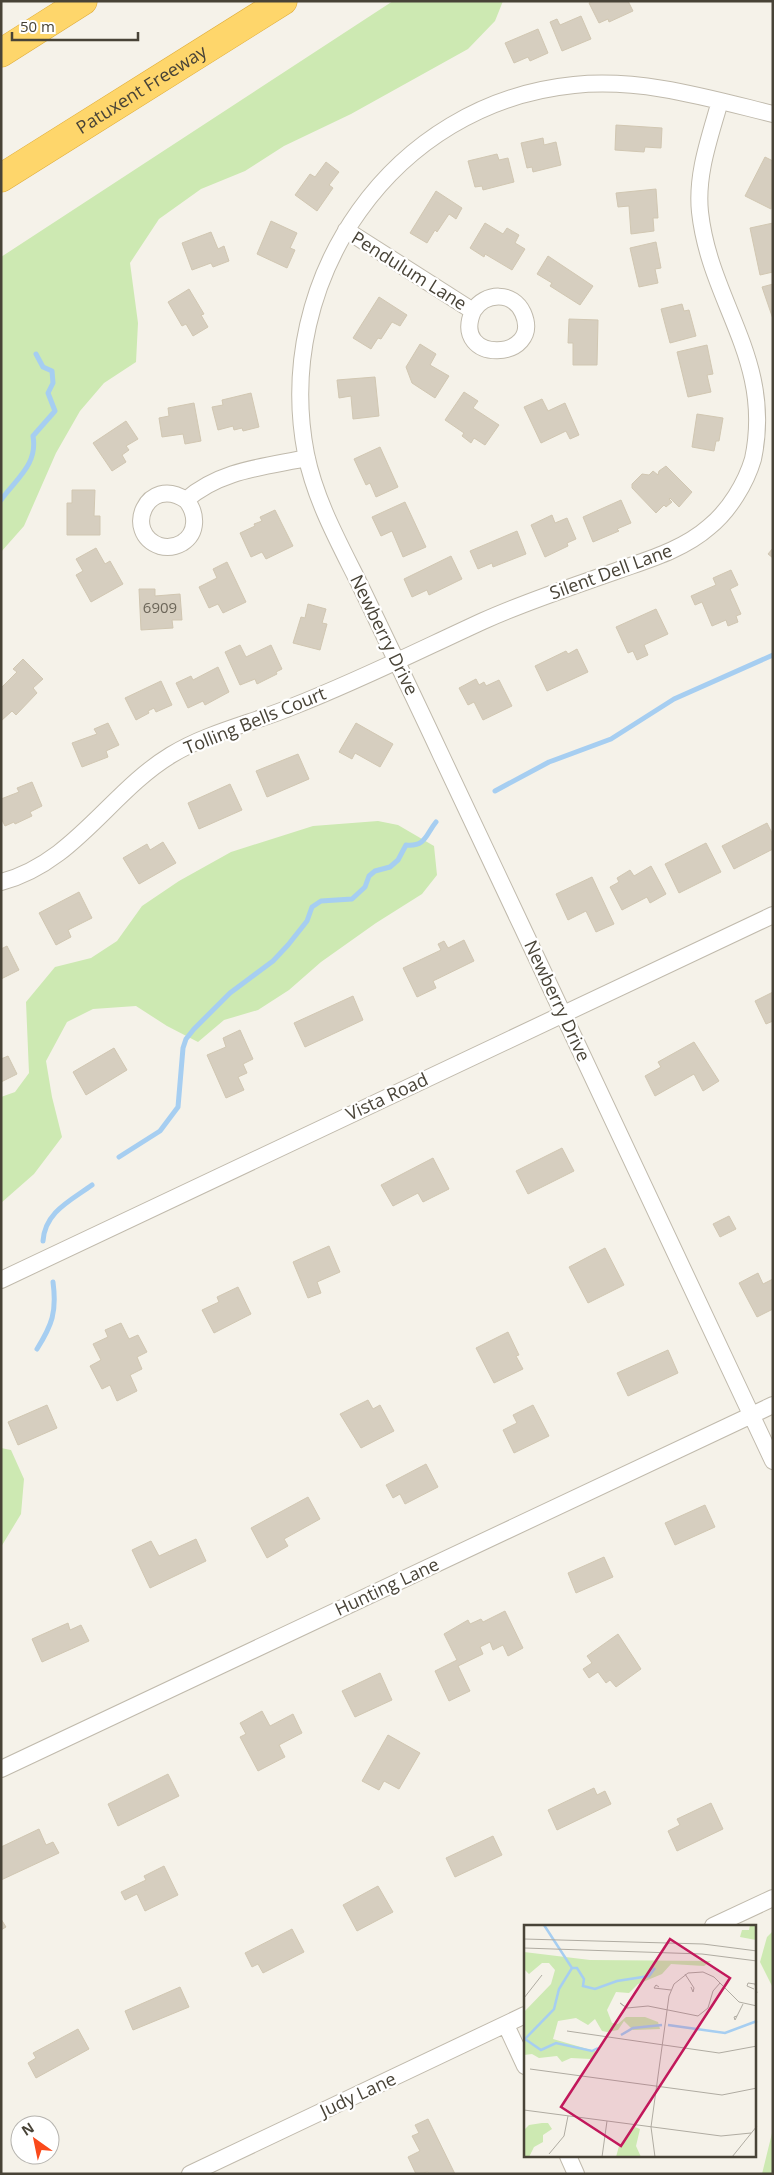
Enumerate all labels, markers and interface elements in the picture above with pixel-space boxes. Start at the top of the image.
scale bar [12,10,139,42]
text: 50 m [20,16,55,36]
street label: Patuxent Freeway [71,38,212,139]
street label: Pendulum Lane [347,225,472,315]
street label: Silent Dell Lane [546,538,675,604]
street label: Newberry Drive [345,570,424,699]
house number: 6909 [143,597,177,617]
street label: Tolling Bells Court [180,681,329,759]
street label: Newberry Drive [519,936,597,1065]
street label: Vista Road [342,1067,431,1126]
street label: Hunting Lane [331,1551,443,1621]
inset map [524,1925,756,2158]
street label: Judy Lane [314,2066,399,2123]
north arrow [10,2115,60,2165]
text: N [18,2118,38,2140]

